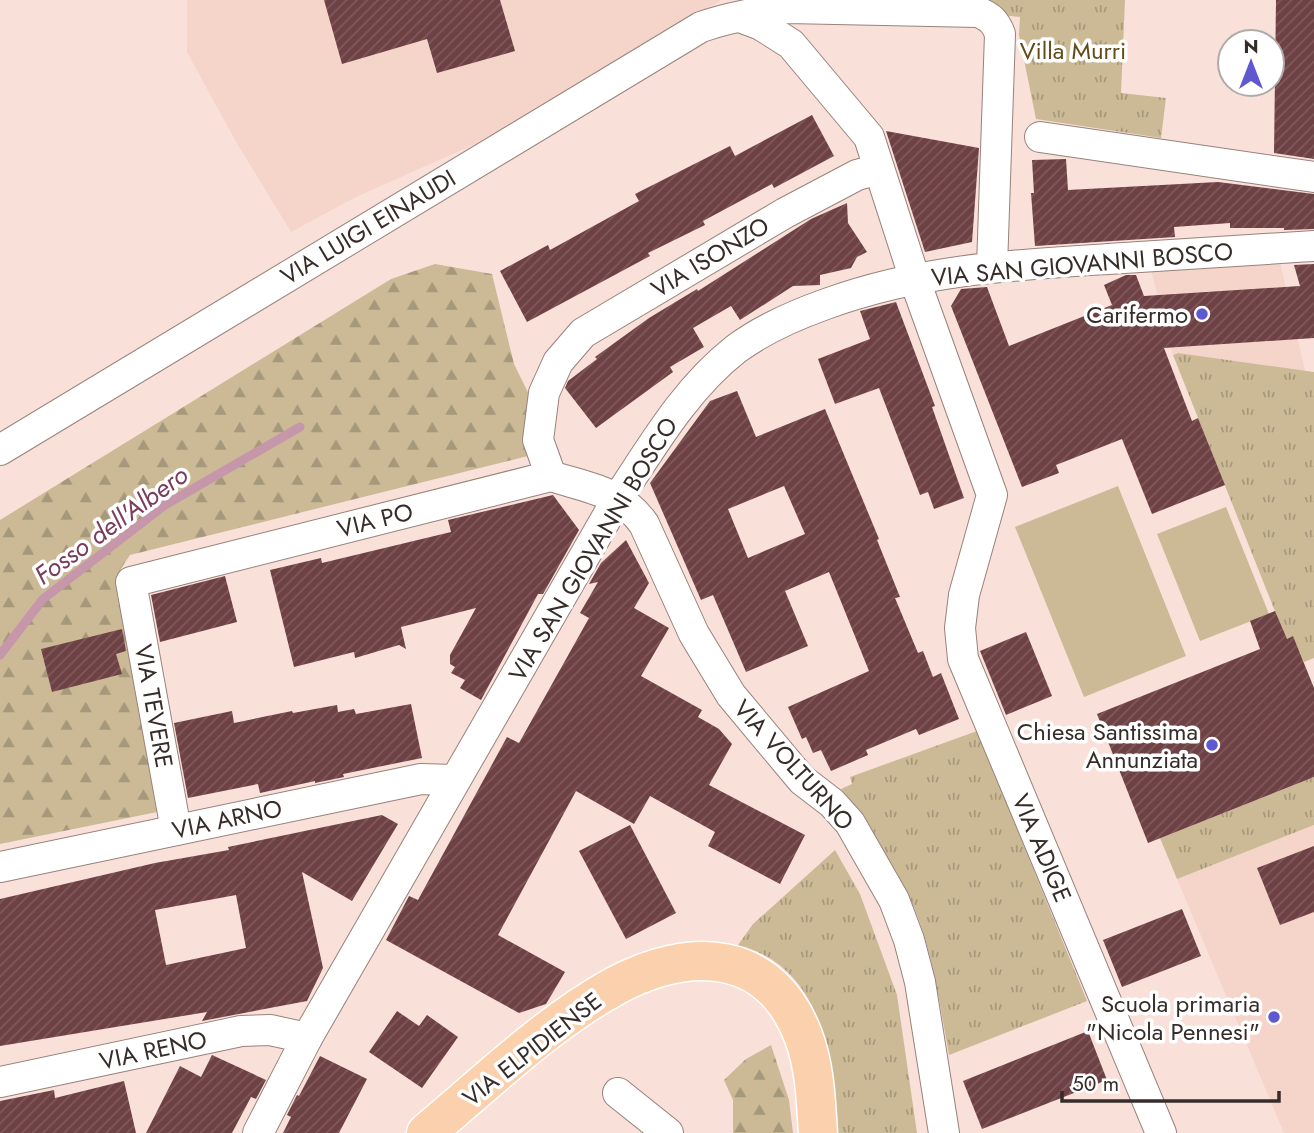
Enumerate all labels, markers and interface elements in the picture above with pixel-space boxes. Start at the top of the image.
north arrow [1216,28,1286,98]
park label: Villa Murri [1020,33,1126,68]
text: N [1243,33,1259,60]
street label: VIA LUIGI EINAUDI [274,161,462,293]
street label: VIA ISONZO [644,208,776,306]
street label: VIA SAN GIOVANNI BOSCO [930,233,1234,295]
place label: Carifermo [1086,297,1188,332]
marker: Carifermo [1194,306,1210,322]
street label: VIA SAN GIOVANNI BOSCO [500,410,686,688]
water label: Fosso dell'Albero [26,456,196,594]
street label: VIA PO [333,494,417,546]
street label: VIA TEVERE [126,642,182,770]
street label: VIA VOLTURNO [726,692,862,838]
place label: Chiesa Santissima Annunziata [1017,714,1198,777]
marker: Chiesa Santissima Annunziata [1204,737,1220,753]
street label: VIA ADIGE [1004,788,1080,908]
street label: VIA ARNO [169,790,285,848]
street label: VIA ELPIDIENSE [455,983,609,1115]
place label: Scuola primaria "Nicola Pennesi" [1086,986,1260,1049]
marker: Scuola primaria "Nicola Pennesi" [1266,1009,1282,1025]
street label: VIA RENO [96,1022,210,1078]
scale bar [1062,1060,1279,1104]
text: 50 m [1072,1069,1119,1099]

